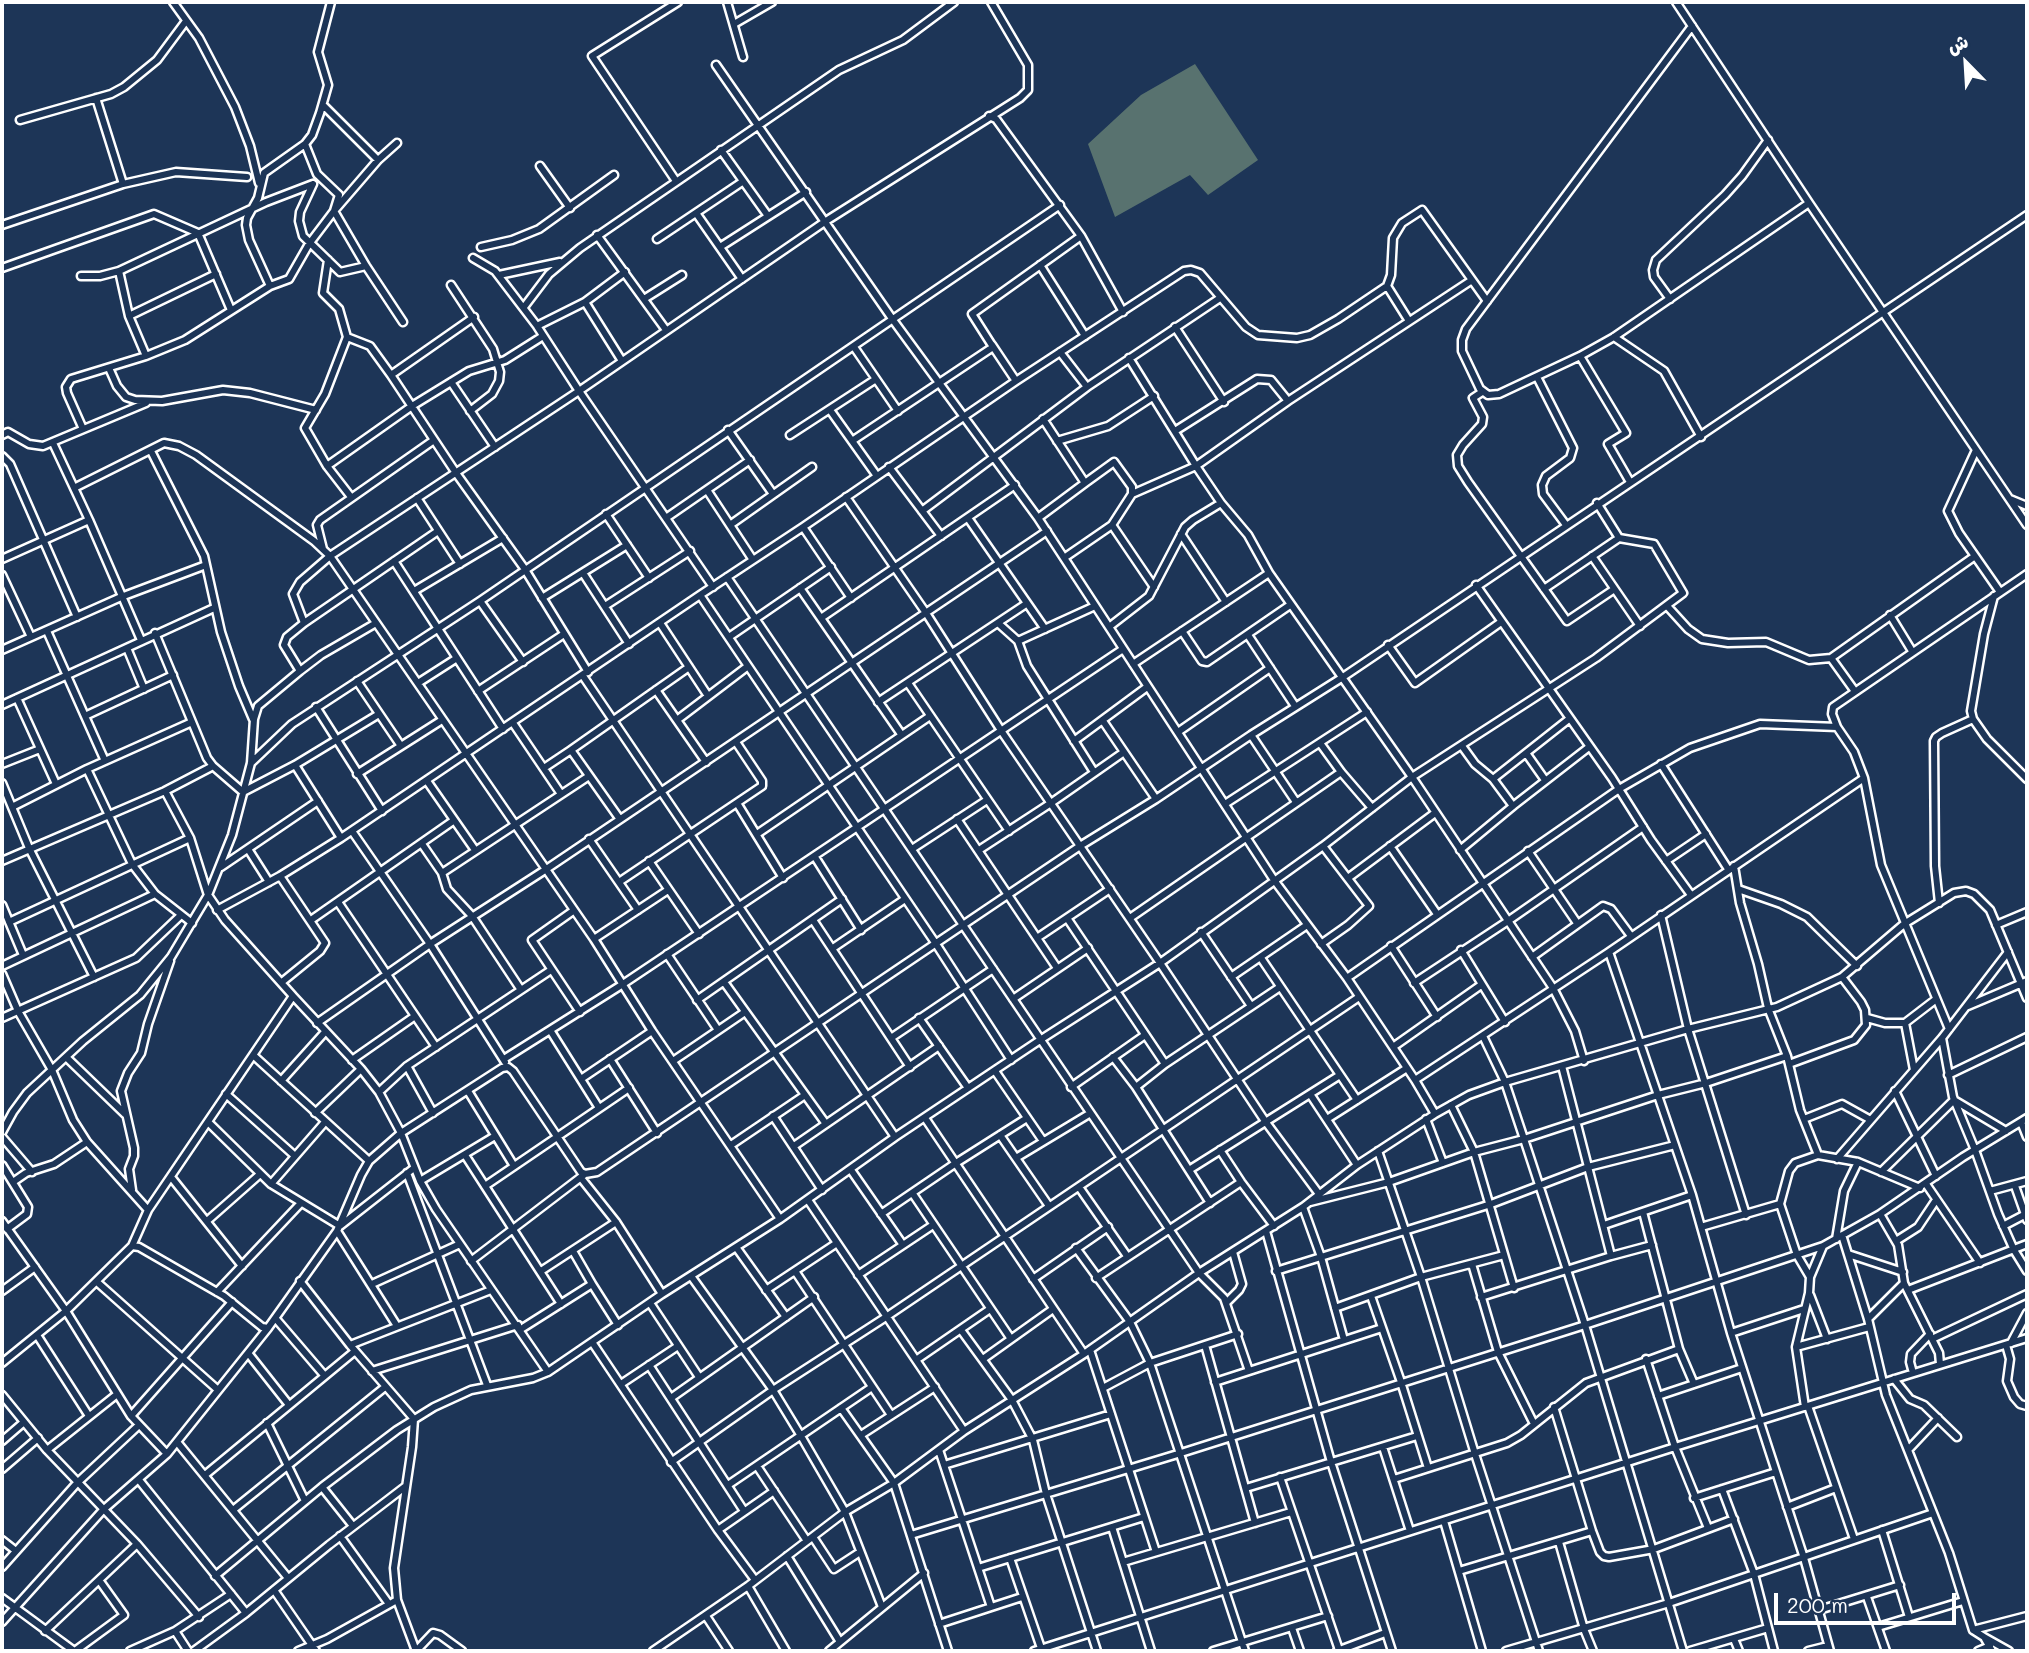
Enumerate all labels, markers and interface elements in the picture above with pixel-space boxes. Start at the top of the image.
north arrow [1931,28,2001,98]
text: ش [1943,28,1972,59]
scale bar [1777,1580,1959,1624]
text: 200 m [1787,1591,1848,1618]

